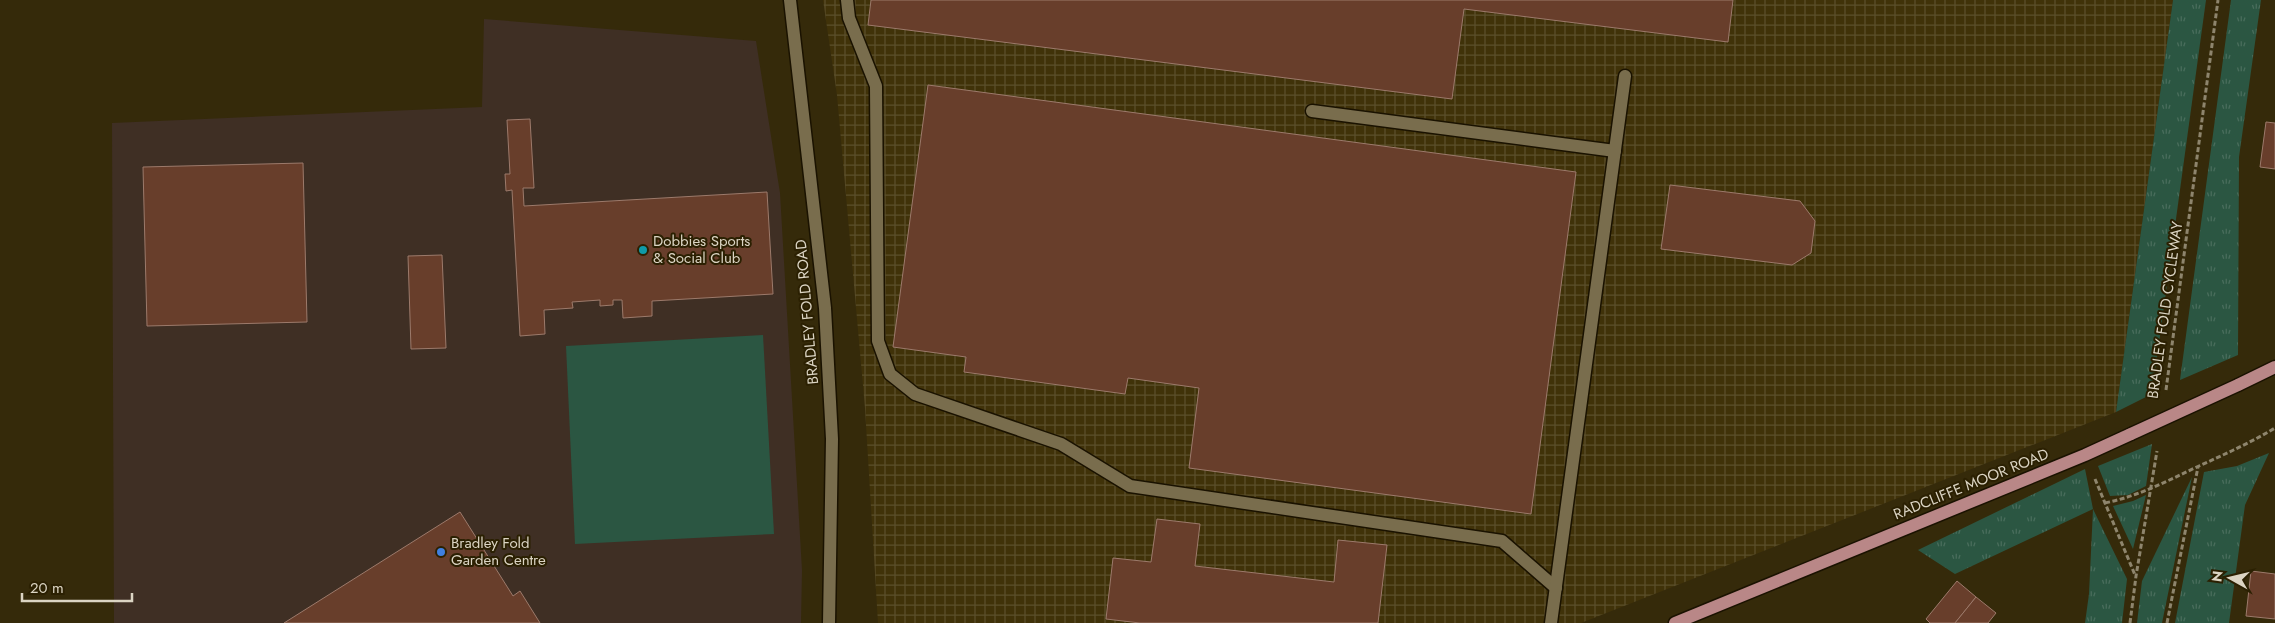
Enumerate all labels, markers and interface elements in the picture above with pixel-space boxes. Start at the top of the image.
street label: BRADLEY FOLD CYCLEWAY [2142,219,2188,400]
place label: Dobbies Sports & Social Club [653,230,750,269]
street label: BRADLEY FOLD ROAD [790,239,824,385]
marker: Dobbies Sports & Social Club [637,244,649,256]
street label: RADCLIFFE MOOR ROAD [1890,443,2052,525]
place label: Bradley Fold Garden Centre [451,532,546,571]
marker: Bradley Fold Garden Centre [435,546,447,558]
north arrow [2205,553,2255,603]
text: N [2206,569,2228,583]
scale bar [22,570,132,602]
text: 20 m [30,577,64,599]

